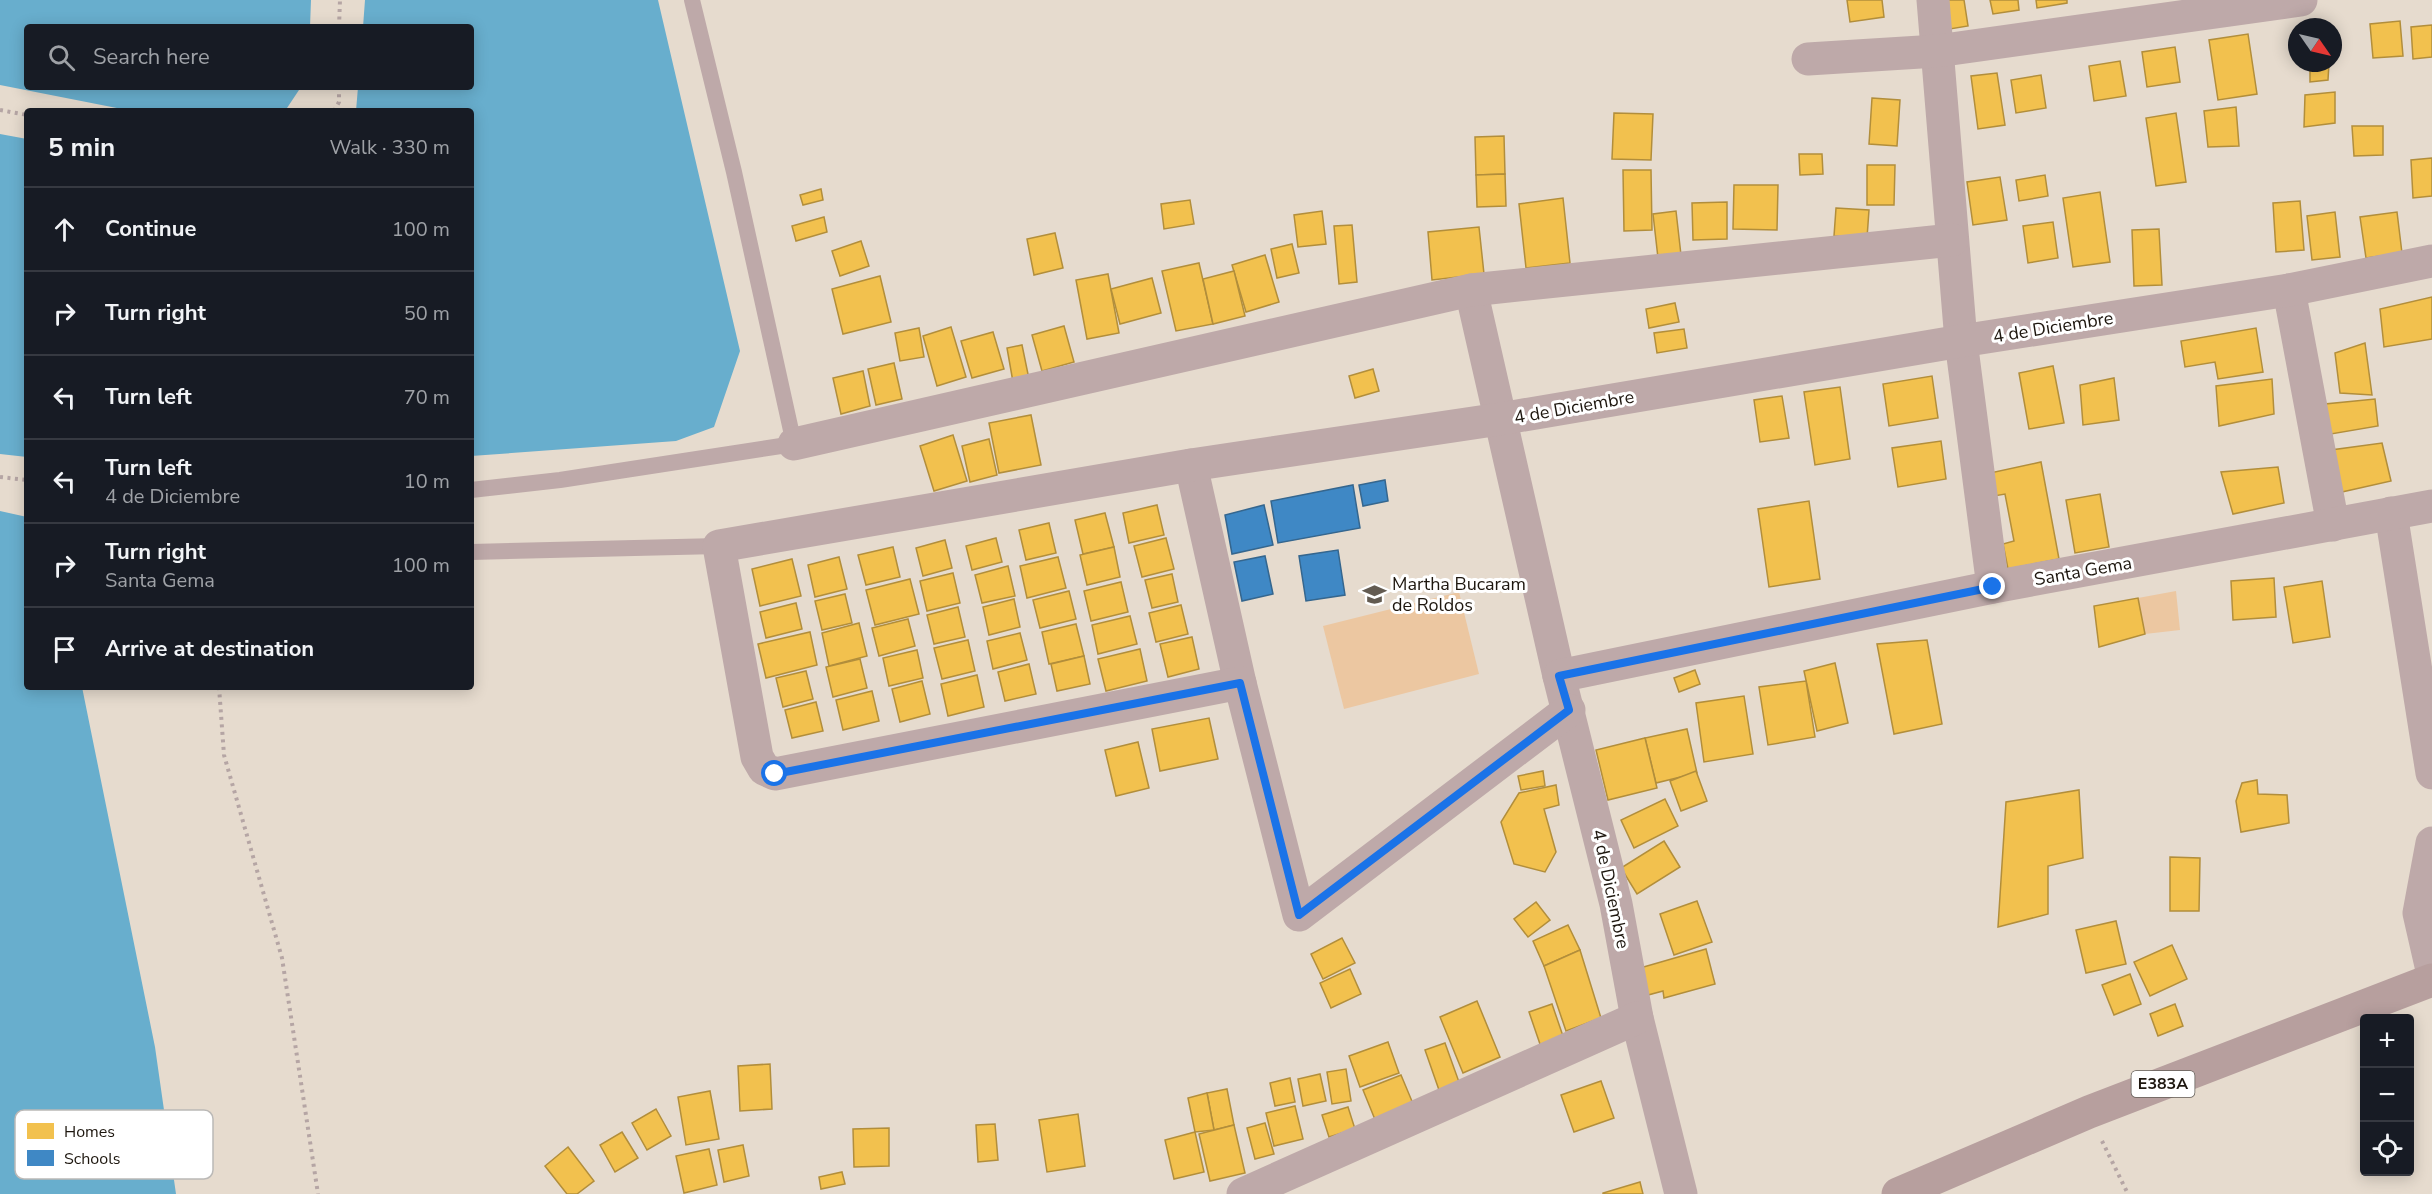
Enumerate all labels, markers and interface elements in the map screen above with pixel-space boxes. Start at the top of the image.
north arrow [2288,18,2342,72]
search box [24,24,474,90]
icon: search [45,41,78,74]
text: Search here [93,42,210,72]
text: 5 min [48,130,115,165]
text: Walk · 330 m [330,134,450,161]
icon: ahead [48,213,81,246]
text: Continue [105,214,196,244]
text: 100 m [392,216,450,243]
icon: right [48,297,81,330]
text: Turn right [105,298,206,328]
text: 50 m [404,300,450,327]
street label: 4 de Diciembre [1991,306,2115,348]
icon: left [48,381,81,414]
text: Turn left [105,382,192,412]
text: 70 m [404,384,450,411]
street label: 4 de Diciembre [1512,385,1636,429]
text: Turn left [105,453,192,483]
icon: left [48,465,81,498]
text: 10 m [404,468,450,495]
text: 4 de Diciembre [105,483,240,510]
text: Turn right [105,537,206,567]
icon: right [48,549,81,582]
street label: Santa Gema [2032,551,2134,591]
text: 100 m [392,552,450,579]
text: Santa Gema [105,567,215,594]
place label: Martha Bucaram de Roldos [1392,572,1526,617]
route end [1979,573,2005,599]
school or university icon: Martha Bucaram de Roldos [1361,581,1387,607]
icon: arrive [48,633,81,666]
text: Arrive at destination [105,634,314,664]
route start [761,760,787,786]
street label: 4 de Diciembre [1587,827,1635,951]
map controls [2360,1014,2414,1176]
button: + [2360,1014,2414,1068]
button: − [2360,1068,2414,1122]
road number: E383A [2132,1071,2194,1097]
legend [15,1110,213,1179]
text: Homes [64,1121,115,1143]
button: locate [2360,1122,2414,1176]
text: Schools [64,1148,120,1170]

